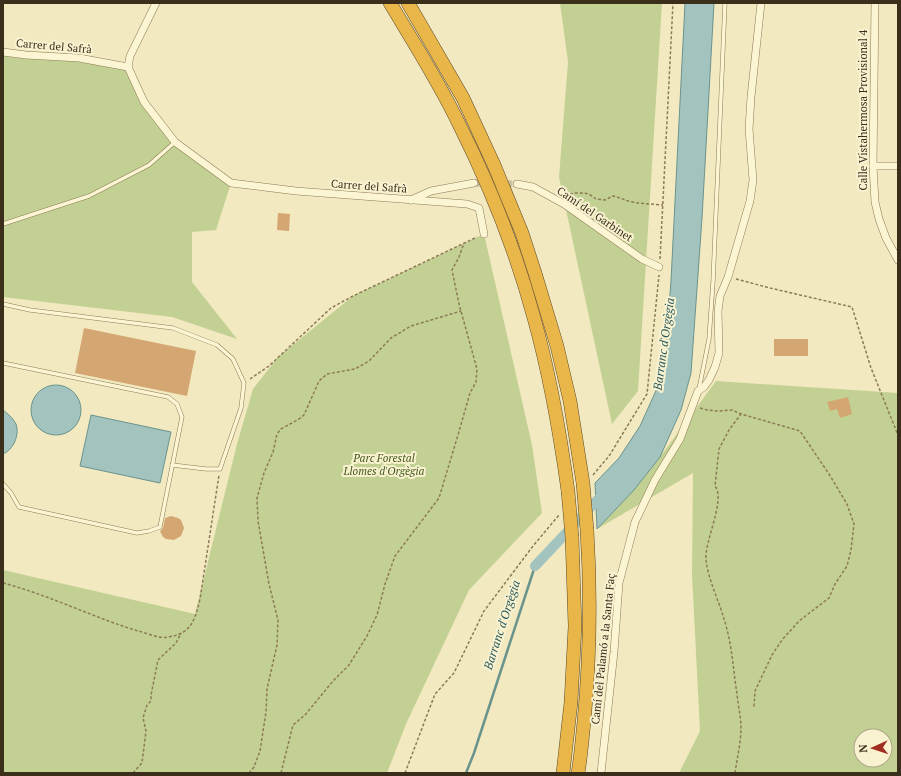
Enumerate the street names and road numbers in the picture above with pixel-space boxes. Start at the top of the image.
street label: Calle Vistahermosa Provisional 4 [856,29,870,190]
street label: Carrer del Safrà [15,36,93,56]
street label: Carrer del Safrà [331,176,408,196]
street label: Camí del Garbinet [554,183,636,245]
street label: Camí del Palamó a la Santa Faç [588,573,618,725]

